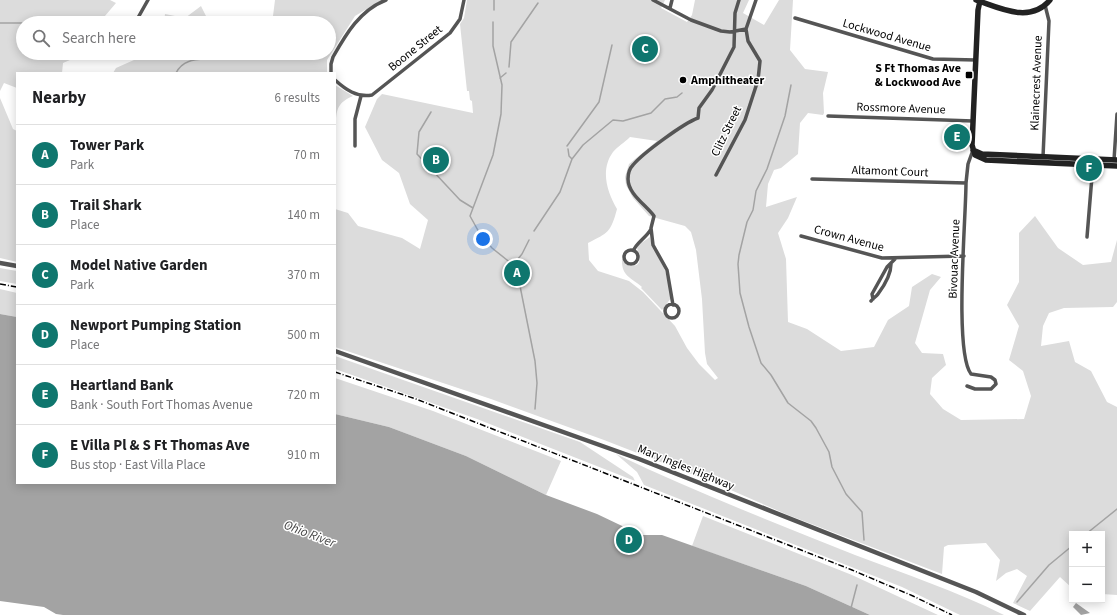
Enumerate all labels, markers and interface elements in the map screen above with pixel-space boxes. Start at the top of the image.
street label: Lockwood Avenue [841,15,933,56]
search box [16,16,336,60]
street label: Boone Street [385,21,446,75]
icon: search [30,27,52,49]
text: Search here [62,28,136,49]
pin: C [632,34,658,64]
street label: Klainecrest Avenue [1026,35,1047,131]
place label: S Ft Thomas Ave & Lockwood Ave [875,60,961,91]
marker: S Ft Thomas Ave & Lockwood Ave [964,70,974,80]
place label: Amphitheater [690,72,764,89]
marker: Amphitheater [678,75,688,85]
text: Nearby [32,86,86,110]
text: 6 results [275,89,320,107]
street label: Rossmore Avenue [856,98,946,119]
street label: Clitz Street [707,103,746,159]
pin: E [944,122,970,152]
text: Tower Park [70,135,144,156]
pin: B [423,145,449,175]
text: A [41,146,49,164]
text: 70 m [294,146,320,164]
pin: F [1076,153,1102,183]
text: Park [70,156,94,174]
street label: Altamont Court [851,162,929,181]
text: Trail Shark [70,195,142,216]
text: B [41,206,49,224]
text: 140 m [287,206,320,224]
text: Place [70,216,99,234]
street label: Bivouac Avenue [945,219,964,299]
street label: Crown Avenue [812,221,886,256]
your location [473,229,493,249]
text: Model Native Garden [70,255,208,276]
pin: A [504,258,530,288]
text: C [41,266,49,284]
text: 370 m [287,266,320,284]
text: Park [70,276,94,294]
text: Newport Pumping Station [70,315,241,336]
text: D [41,326,49,344]
text: 500 m [287,326,320,344]
text: Place [70,336,99,354]
text: Heartland Bank [70,375,174,396]
text: E [41,386,49,404]
text: 720 m [287,386,320,404]
text: Bank · South Fort Thomas Avenue [70,396,253,414]
text: E Villa Pl & S Ft Thomas Ave [70,435,250,456]
street label: Mary Ingles Highway [635,440,737,495]
text: F [42,446,48,464]
text: 910 m [287,446,320,464]
text: Bus stop · East Villa Place [70,456,205,474]
water label: Ohio River [281,516,339,552]
pin: D [616,525,642,555]
map controls [1069,531,1105,603]
button: + [1069,531,1105,567]
button: − [1069,567,1105,603]

